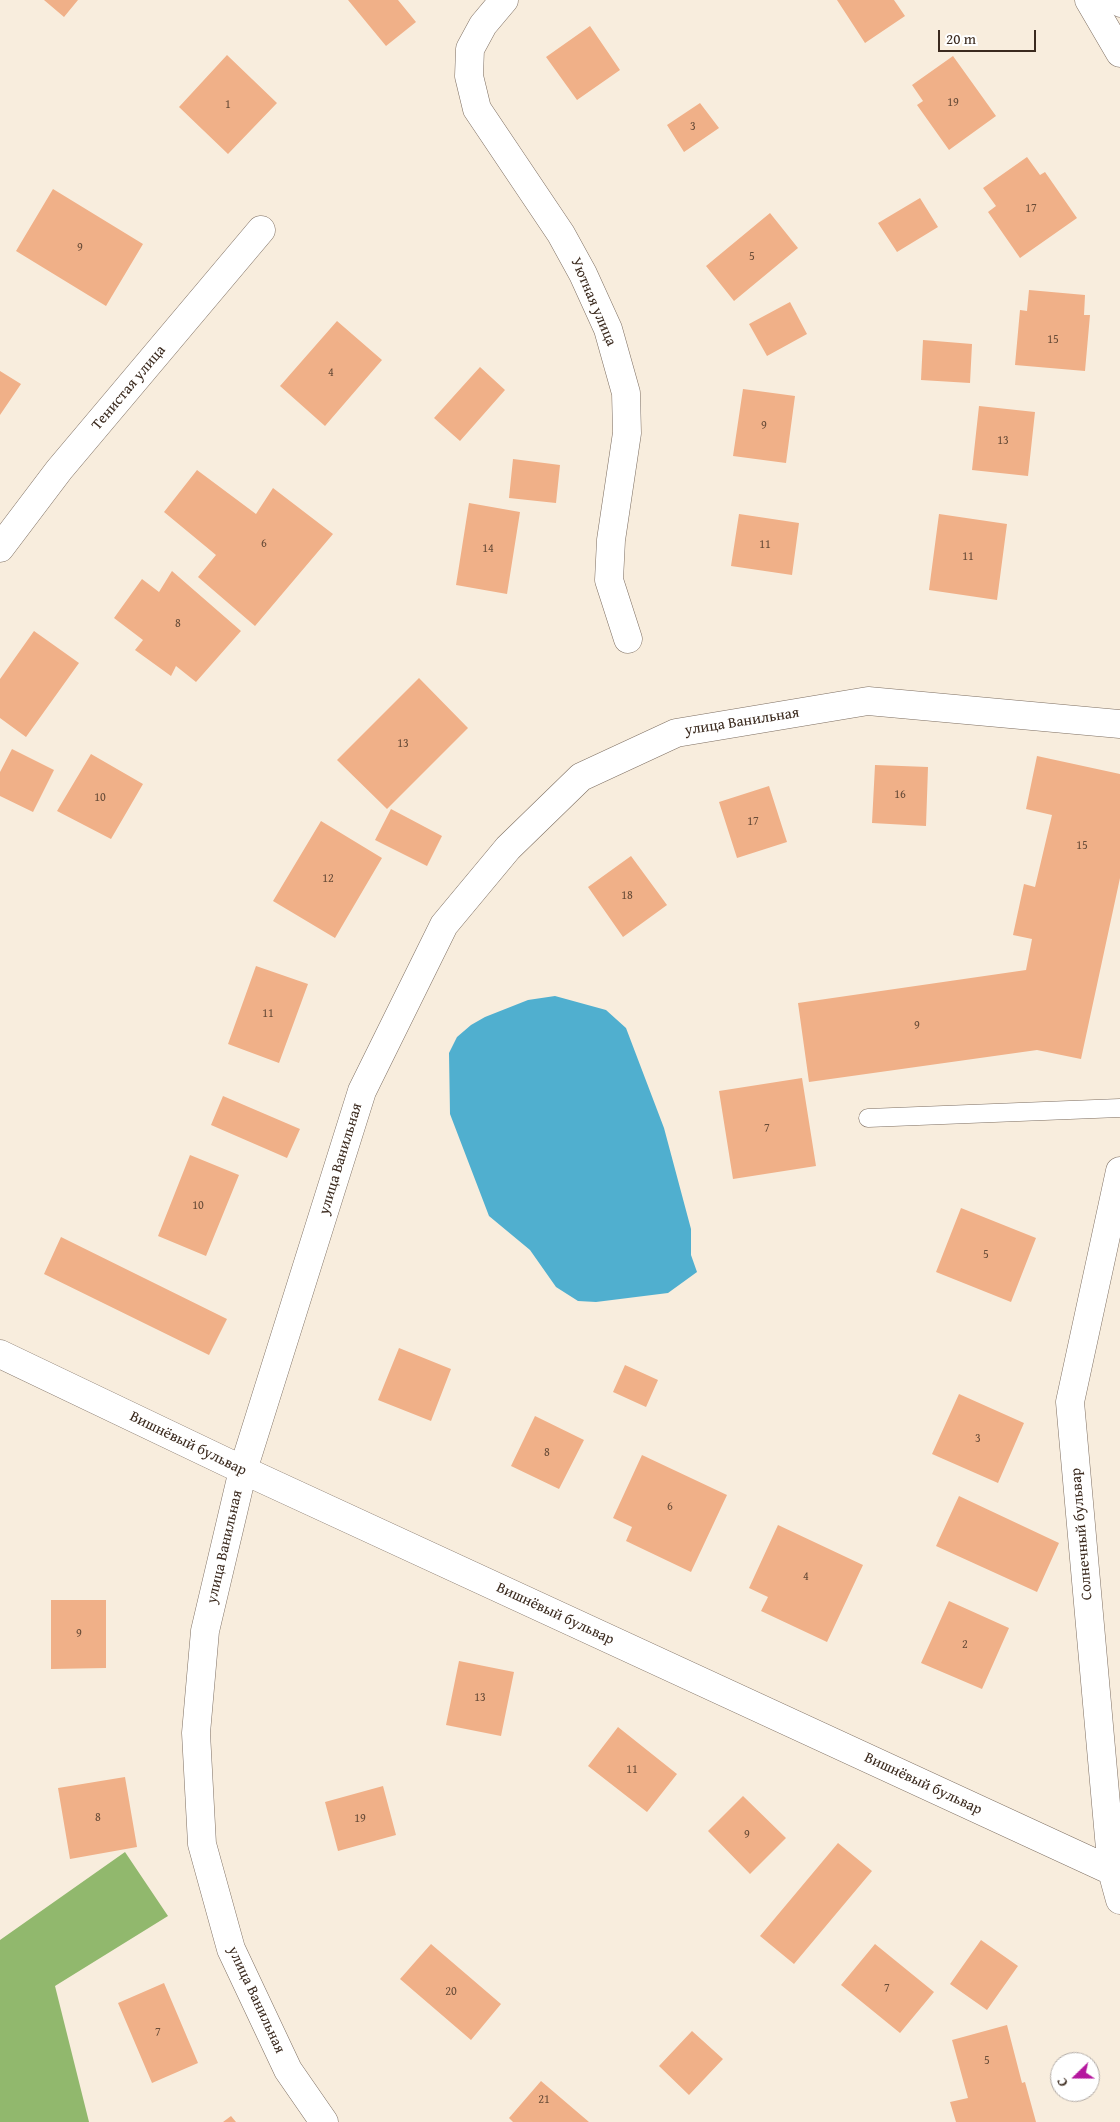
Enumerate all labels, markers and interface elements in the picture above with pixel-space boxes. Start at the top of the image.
scale bar [940,20,1038,52]
text: 20 m [946,28,976,49]
house number: 19 [947,96,959,110]
house number: 1 [225,98,231,112]
house number: 3 [690,120,696,134]
house number: 17 [1025,202,1037,216]
house number: 9 [77,241,83,255]
house number: 5 [749,250,755,264]
street label: Уютная улица [566,255,620,349]
house number: 15 [1047,333,1059,347]
street label: Тенистая улица [88,342,170,434]
house number: 4 [328,366,334,380]
house number: 9 [761,419,767,433]
house number: 13 [997,434,1009,448]
house number: 6 [261,537,267,551]
house number: 11 [759,538,771,552]
house number: 14 [482,542,494,556]
house number: 11 [962,550,974,564]
house number: 8 [175,617,181,631]
street label: улица Ванильная [683,704,801,740]
house number: 13 [397,737,409,751]
house number: 16 [894,788,906,802]
house number: 10 [94,791,106,805]
house number: 17 [747,815,759,829]
house number: 15 [1076,839,1088,853]
house number: 12 [322,872,334,886]
house number: 18 [621,889,633,903]
house number: 11 [262,1007,274,1021]
house number: 9 [914,1019,920,1033]
street label: улица Ванильная [315,1101,367,1217]
house number: 7 [764,1122,770,1136]
house number: 10 [192,1199,204,1213]
house number: 5 [983,1248,989,1262]
street label: Вишнёвый бульвар [127,1408,249,1480]
house number: 3 [975,1432,981,1446]
house number: 8 [544,1446,550,1460]
street label: Солнечный бульвар [1067,1467,1097,1601]
street label: улица Ванильная [203,1489,247,1605]
house number: 6 [667,1500,673,1514]
house number: 4 [803,1570,809,1584]
street label: Вишнёвый бульвар [493,1579,617,1649]
house number: 9 [76,1627,82,1641]
house number: 2 [962,1638,968,1652]
house number: 13 [474,1691,486,1705]
street label: Вишнёвый бульвар [861,1749,985,1819]
house number: 11 [626,1763,638,1777]
house number: 8 [95,1811,101,1825]
house number: 19 [354,1812,366,1826]
house number: 9 [744,1828,750,1842]
street label: улица Ванильная [223,1944,289,2056]
house number: 7 [884,1982,890,1996]
house number: 20 [445,1985,457,1999]
house number: 7 [155,2026,161,2040]
north arrow [1050,2052,1100,2102]
house number: 5 [984,2054,990,2068]
text: С [1051,2075,1073,2090]
house number: 21 [538,2093,550,2107]

